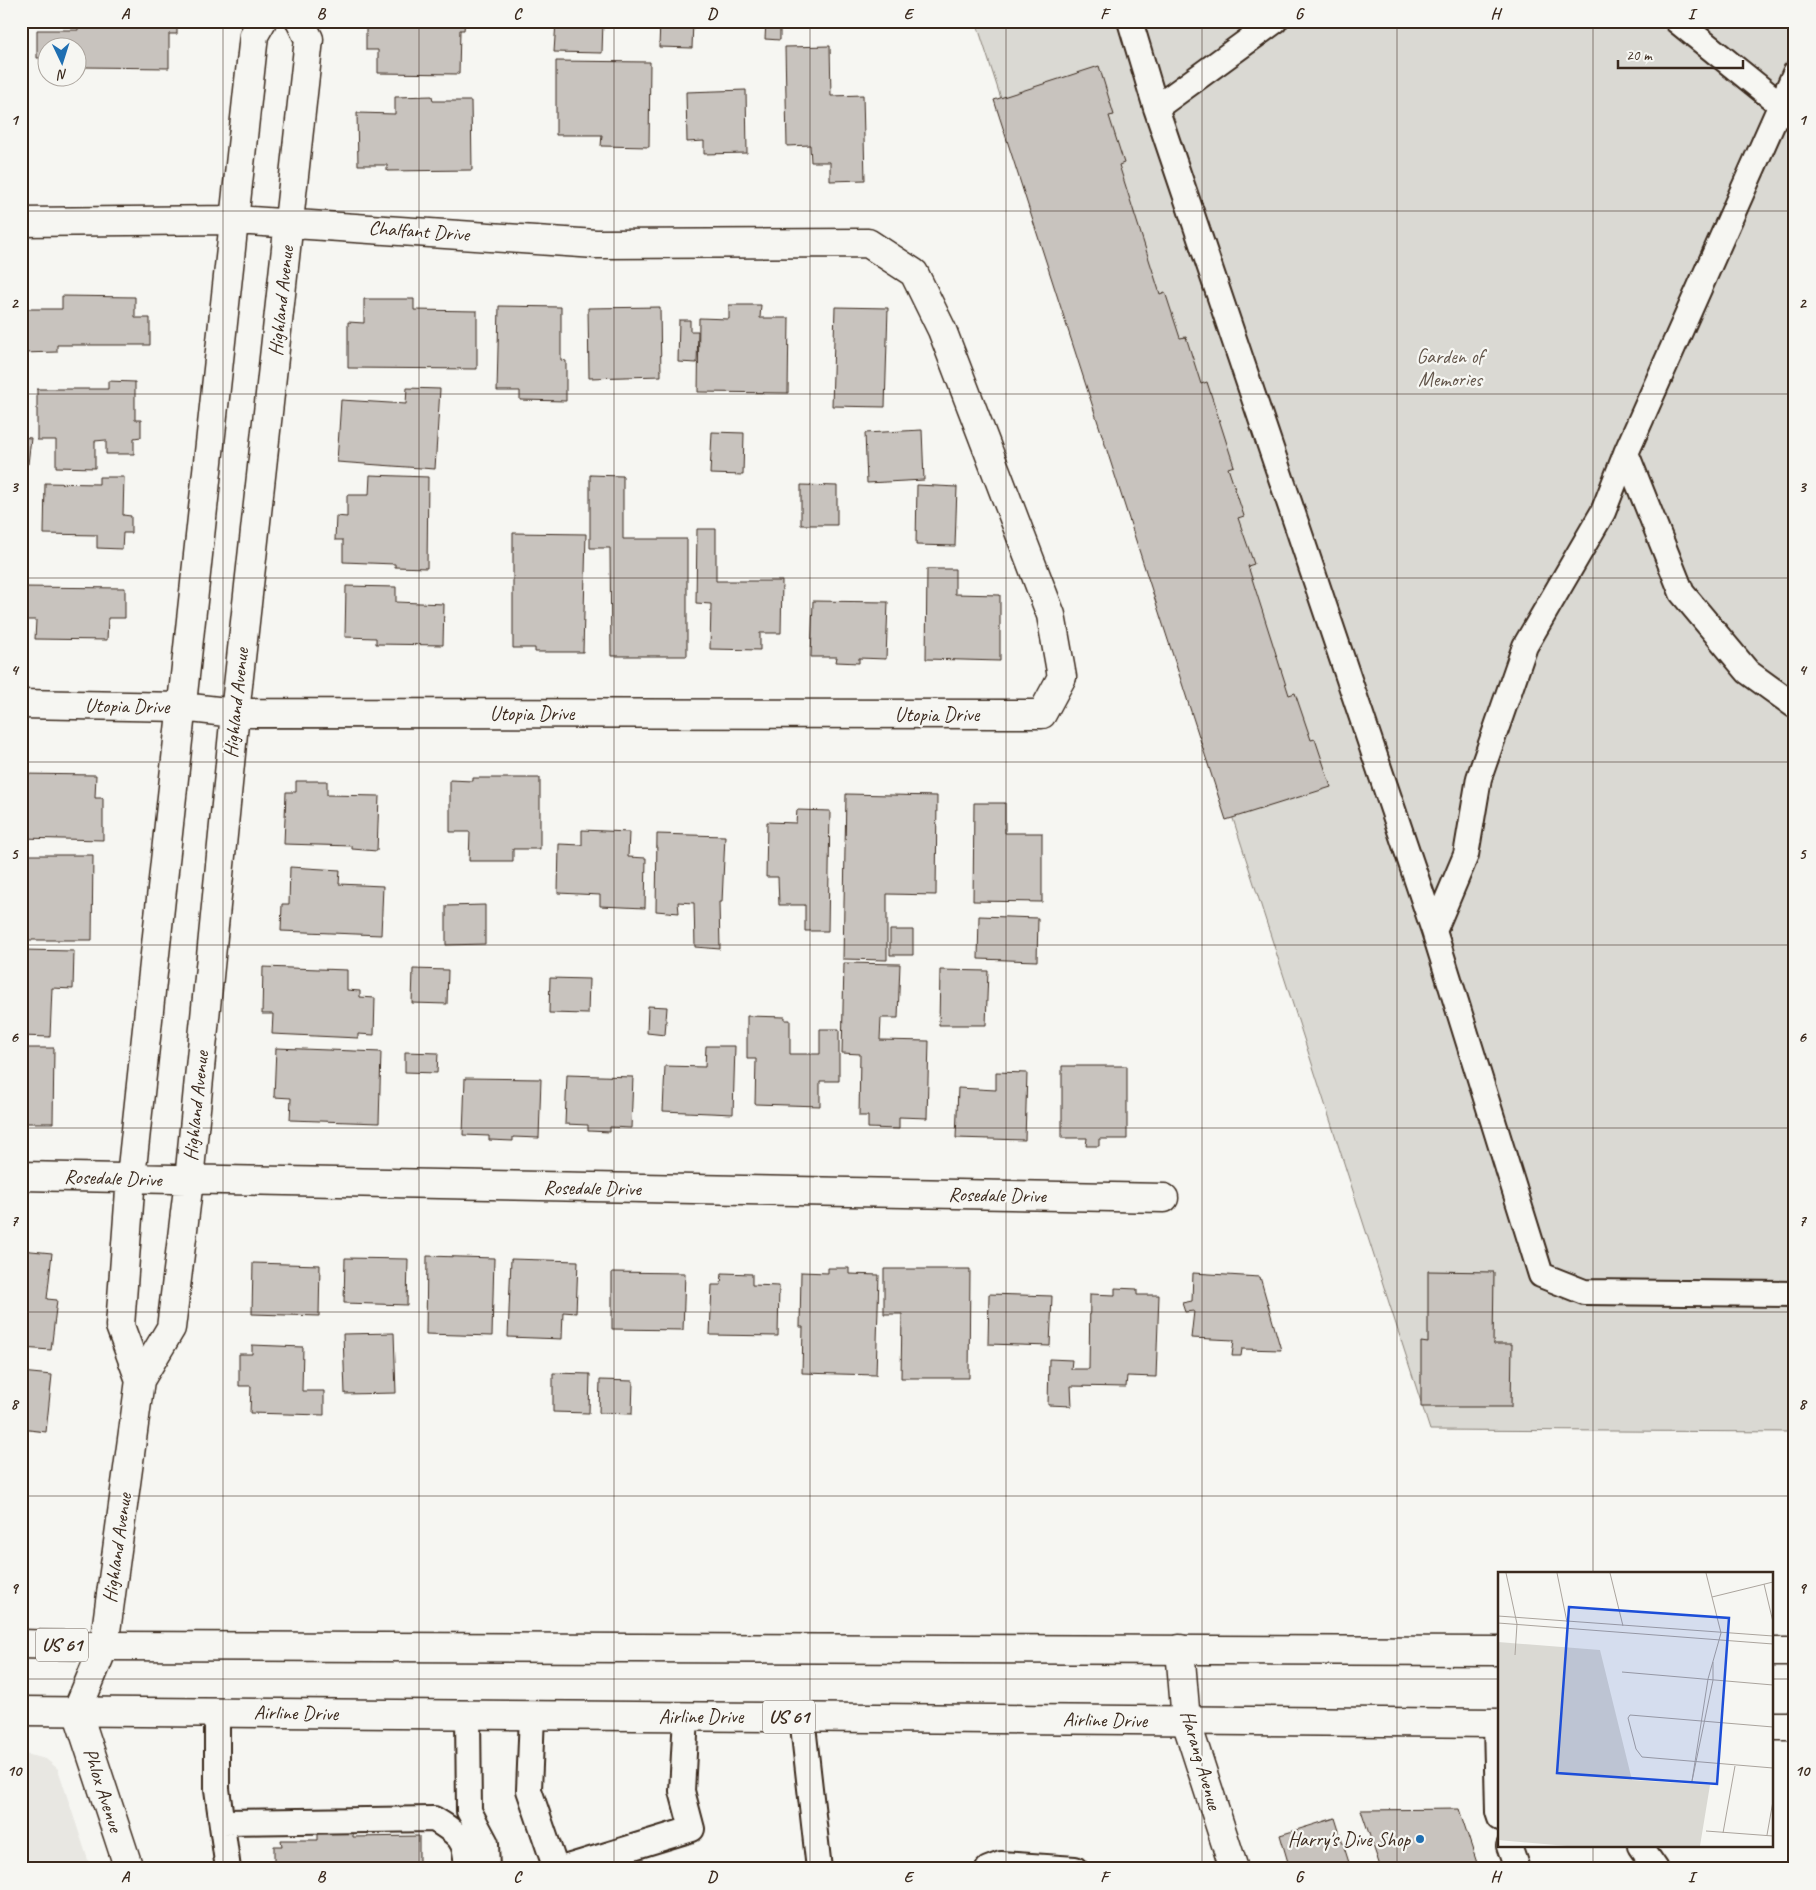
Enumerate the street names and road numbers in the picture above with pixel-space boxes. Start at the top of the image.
street label: Chalfant Drive [368,215,472,247]
street label: Highland Avenue [263,243,299,357]
street label: Highland Avenue [218,645,254,759]
street label: Utopia Drive [85,693,171,719]
street label: Utopia Drive [490,701,576,726]
street label: Utopia Drive [895,702,981,727]
street label: Highland Avenue [178,1048,214,1162]
street label: Rosedale Drive [64,1164,164,1192]
street label: Rosedale Drive [543,1175,642,1201]
street label: Rosedale Drive [948,1182,1047,1208]
street label: Highland Avenue [97,1490,137,1604]
road number: US 61 [36,1628,88,1662]
street label: Airline Drive [254,1700,340,1726]
road number: US 61 [763,1700,815,1734]
street label: Airline Drive [659,1704,745,1729]
street label: Airline Drive [1063,1707,1149,1733]
street label: Harang Avenue [1175,1707,1228,1814]
street label: Phlox Avenue [78,1745,129,1837]

